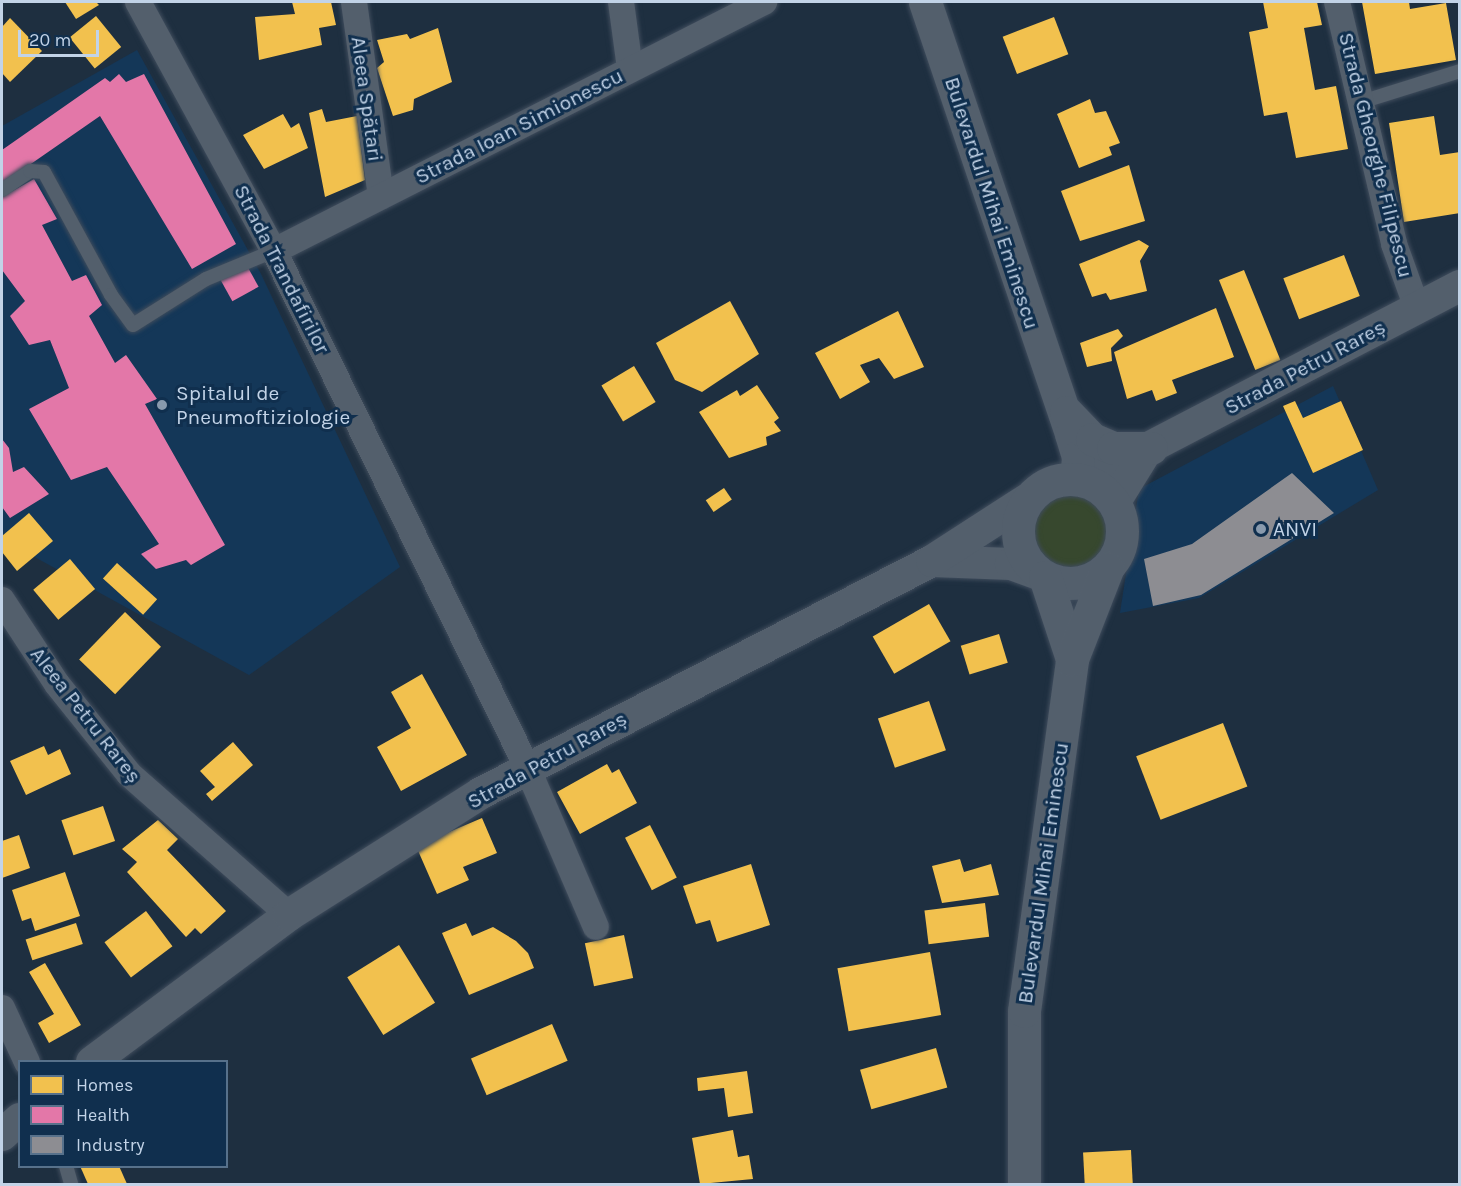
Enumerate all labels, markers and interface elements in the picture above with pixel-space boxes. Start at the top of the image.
scale bar [21,18,102,56]
text: 20 m [29,29,71,51]
street label: Strada Gheorghe Filipescu [1333,30,1419,280]
street label: Aleea Spătari [346,35,388,163]
street label: Strada Ioan Simionescu [411,63,627,189]
street label: Bulevardul Mihai Eminescu [939,74,1045,332]
street label: Strada Trandafirilor [229,181,335,357]
street label: Strada Petru Rareș [1220,314,1390,420]
place label: Spitalul de Pneumoftiziologie [176,380,350,430]
marker: Spitalul de Pneumoftiziologie [153,396,171,414]
place label: ANVI [1273,516,1317,542]
marker: ANVI [1254,522,1268,536]
street label: Aleea Petru Rareș [25,642,147,788]
street label: Strada Petru Rareș [463,706,631,814]
street label: Bulevardul Mihai Eminescu [1012,741,1074,1005]
legend [18,1060,228,1168]
text: Homes [76,1074,133,1096]
text: Health [76,1104,130,1126]
text: Industry [76,1134,145,1156]

